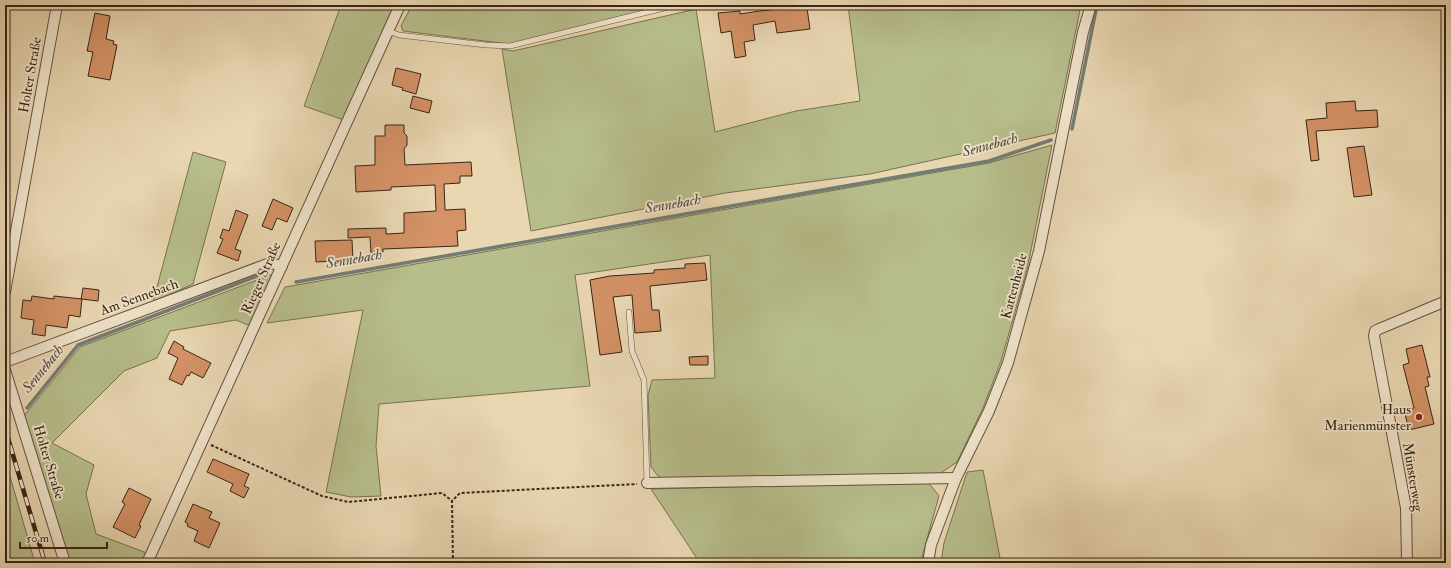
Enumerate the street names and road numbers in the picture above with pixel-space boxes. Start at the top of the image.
street label: Holter Straße [15,36,45,114]
street label: Rieger Straße [238,239,285,317]
street label: Kattenheide [997,251,1031,321]
street label: Am Sennebach [97,275,181,319]
street label: Holter Straße [30,423,68,501]
street label: Münsterweg [1399,441,1427,514]

